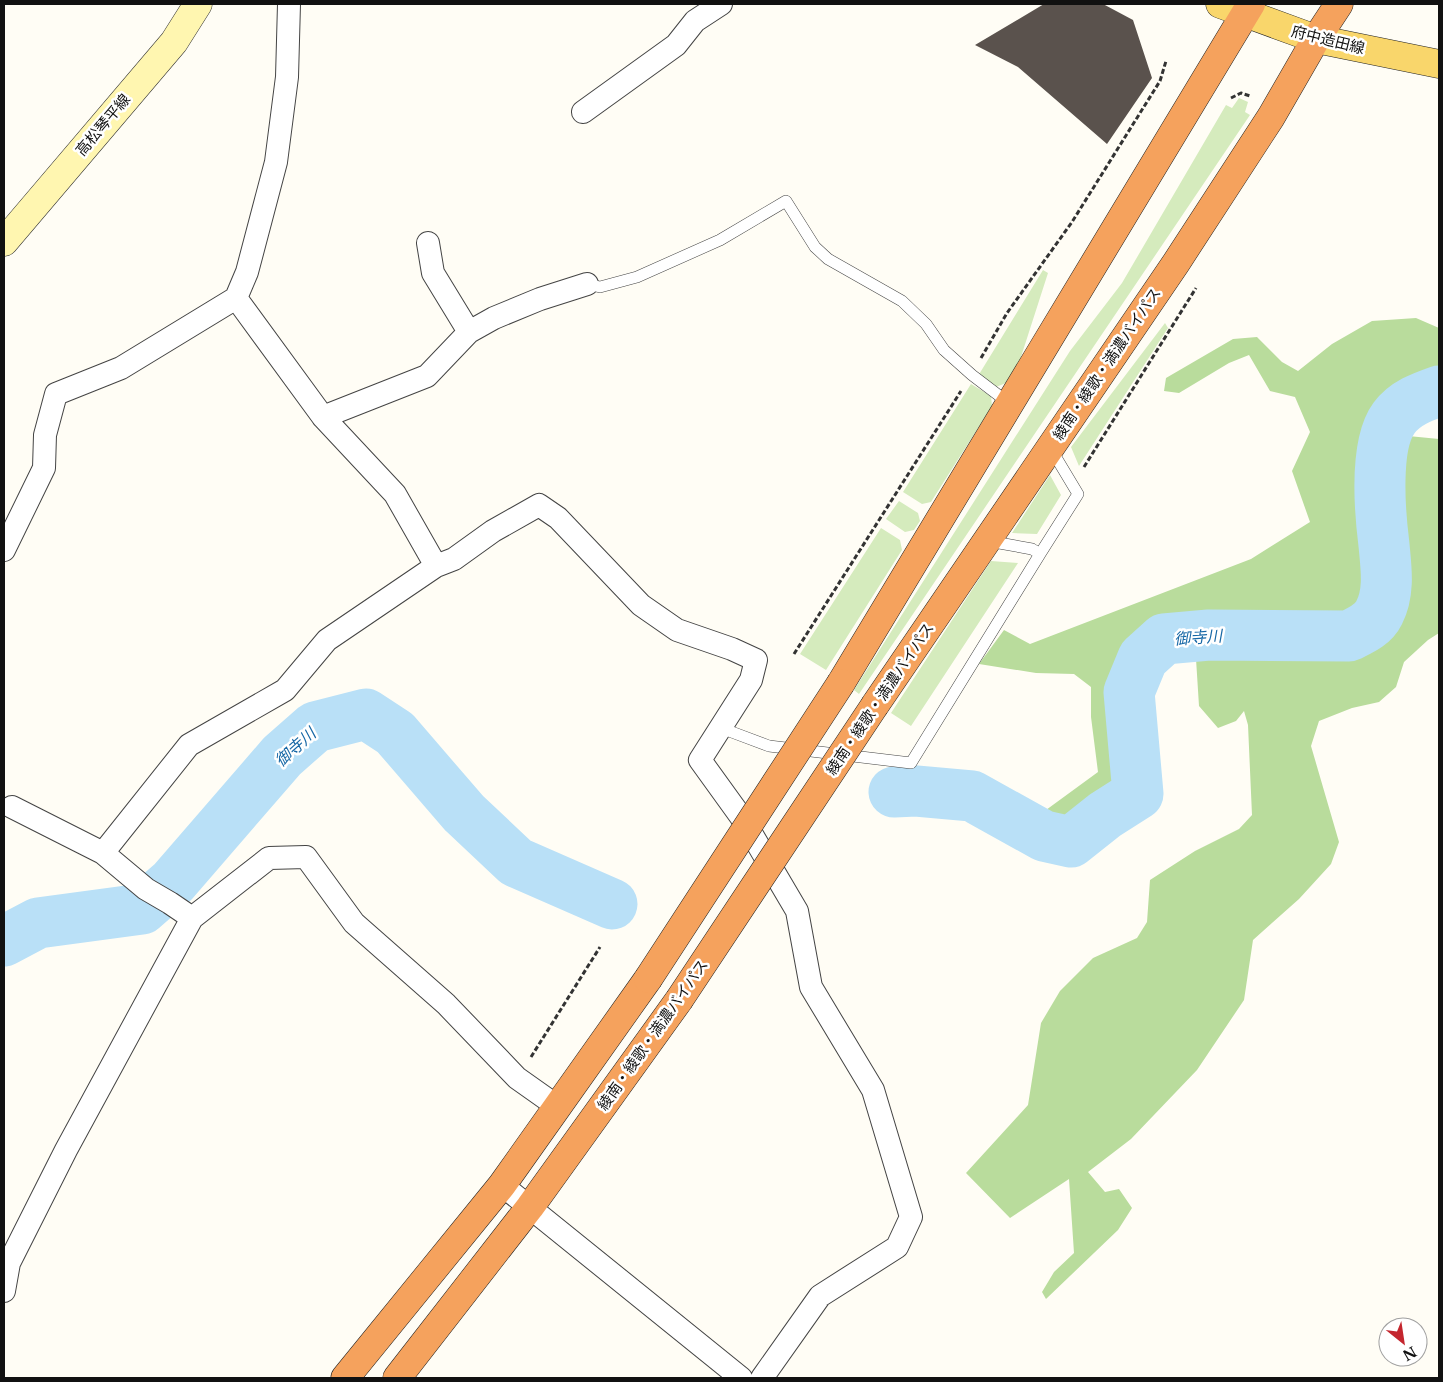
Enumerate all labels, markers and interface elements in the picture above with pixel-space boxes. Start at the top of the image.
street label: 府中造田線 [1289,21,1367,58]
street label: 高松琴平線 [71,90,134,160]
street label: 綾南・綾歌・満濃バイパス [1048,284,1165,444]
street label: 綾南・綾歌・満濃バイパス [821,619,938,779]
water label: 御寺川 [1173,625,1225,649]
water label: 御寺川 [270,722,321,770]
street label: 綾南・綾歌・満濃バイパス [593,956,712,1114]
north arrow [1378,1317,1428,1367]
text: N [1399,1342,1420,1364]

